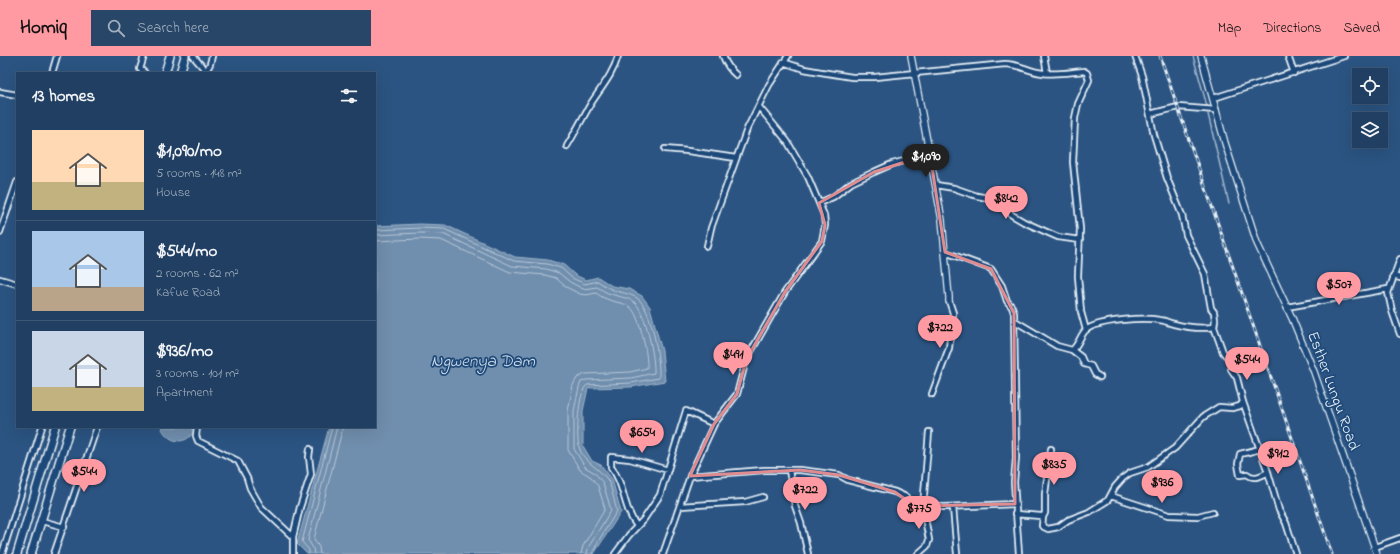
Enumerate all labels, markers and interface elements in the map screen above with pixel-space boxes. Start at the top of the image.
search box [91,10,371,46]
text: Homiq [20,15,67,42]
icon: search [105,17,127,39]
text: Search here [137,17,209,39]
text: Map [1218,18,1241,39]
text: Directions [1263,18,1321,39]
text: Saved [1343,18,1380,39]
map controls [1352,68,1388,148]
button: locate [1352,68,1388,104]
text: 13 homes [32,84,95,109]
icon: filters [338,85,360,107]
button: layers [1352,112,1388,148]
text: $1,090/mo [156,139,222,164]
pin: $1,090 [893,144,959,178]
icon: home [64,146,112,194]
text: $1,090 [911,147,941,166]
text: 5 rooms · 148 m² [156,164,242,183]
text: House [156,183,190,202]
pin: $842 [982,186,1030,220]
text: $842 [994,189,1018,208]
text: $544/mo [156,239,217,264]
icon: home [64,247,112,295]
text: 2 rooms · 62 m² [156,264,239,283]
pin: $507 [1315,272,1363,306]
text: $507 [1326,275,1352,294]
text: Kafue Road [156,283,220,302]
pin: $722 [916,315,964,349]
text: $722 [927,318,953,337]
street label: Esther Lungu Road [1300,328,1366,454]
text: $936/mo [156,339,213,364]
pin: $491 [709,342,757,376]
text: $491 [722,345,744,364]
icon: home [64,347,112,395]
pin: $544 [1223,347,1271,381]
water label: Ngwenya Dam [431,349,536,375]
text: $544 [1234,350,1260,369]
text: 3 rooms · 101 m² [156,364,239,383]
text: Apartment [156,383,213,402]
pin: $654 [618,420,666,454]
text: $654 [629,423,655,442]
pin: $912 [1254,441,1302,475]
text: $912 [1267,444,1289,463]
pin: $835 [1030,452,1078,486]
text: $835 [1041,455,1067,474]
pin: $544 [60,459,108,493]
text: $544 [71,462,97,481]
pin: $936 [1138,470,1186,504]
text: $936 [1151,473,1173,492]
pin: $722 [781,477,829,511]
text: $722 [792,480,818,499]
pin: $775 [895,496,943,530]
text: $775 [906,499,932,518]

